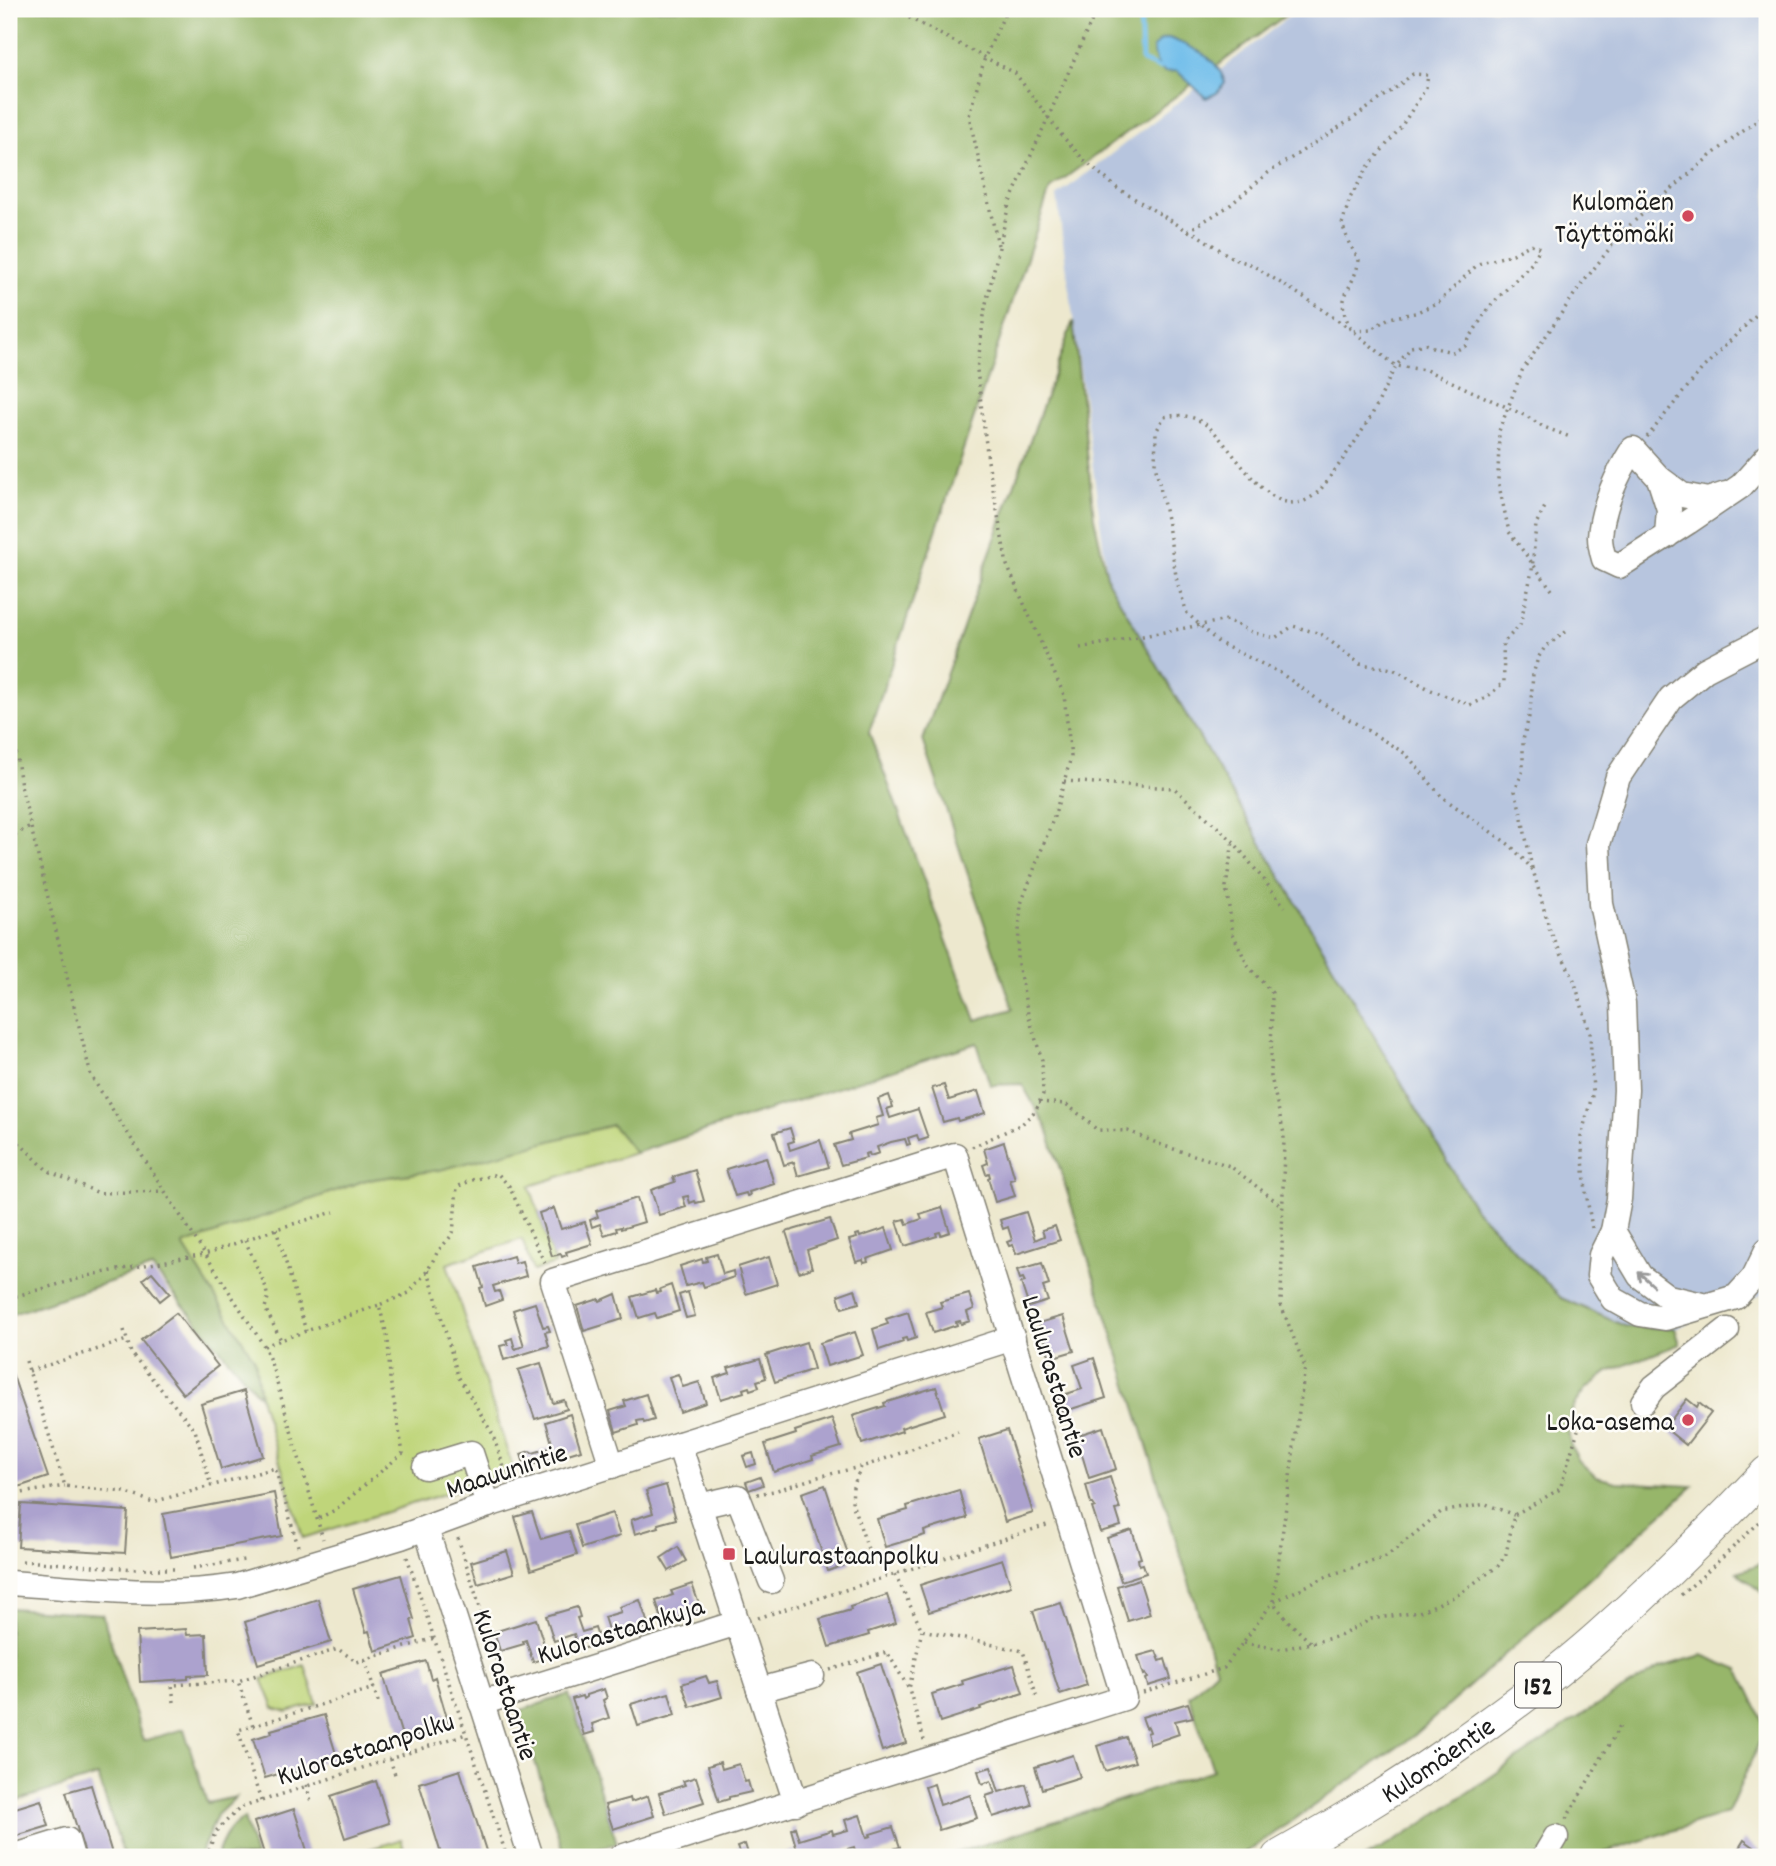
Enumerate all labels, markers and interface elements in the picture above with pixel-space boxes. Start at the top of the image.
place label: Kulomäen Täyttömäki [1555,185,1674,257]
marker: Kulomäen Täyttömäki [1680,208,1696,224]
one-way arrow [1637,1271,1655,1287]
street label: Laulurastaantie [1008,1291,1095,1464]
place label: Loka-asema [1546,1405,1675,1445]
marker: Loka-asema [1680,1412,1696,1428]
street label: Maauunintie [442,1435,573,1512]
place label: Laulurastaanpolku [743,1539,939,1579]
marker: Laulurastaanpolku [721,1546,737,1562]
street label: Kulorastaankuja [533,1589,711,1678]
street label: Kulorastaantie [459,1605,545,1766]
road number: 152 [1515,1662,1561,1708]
street label: Kulorastaanpolku [273,1704,460,1799]
street label: Kulomäentie [1375,1709,1505,1816]

